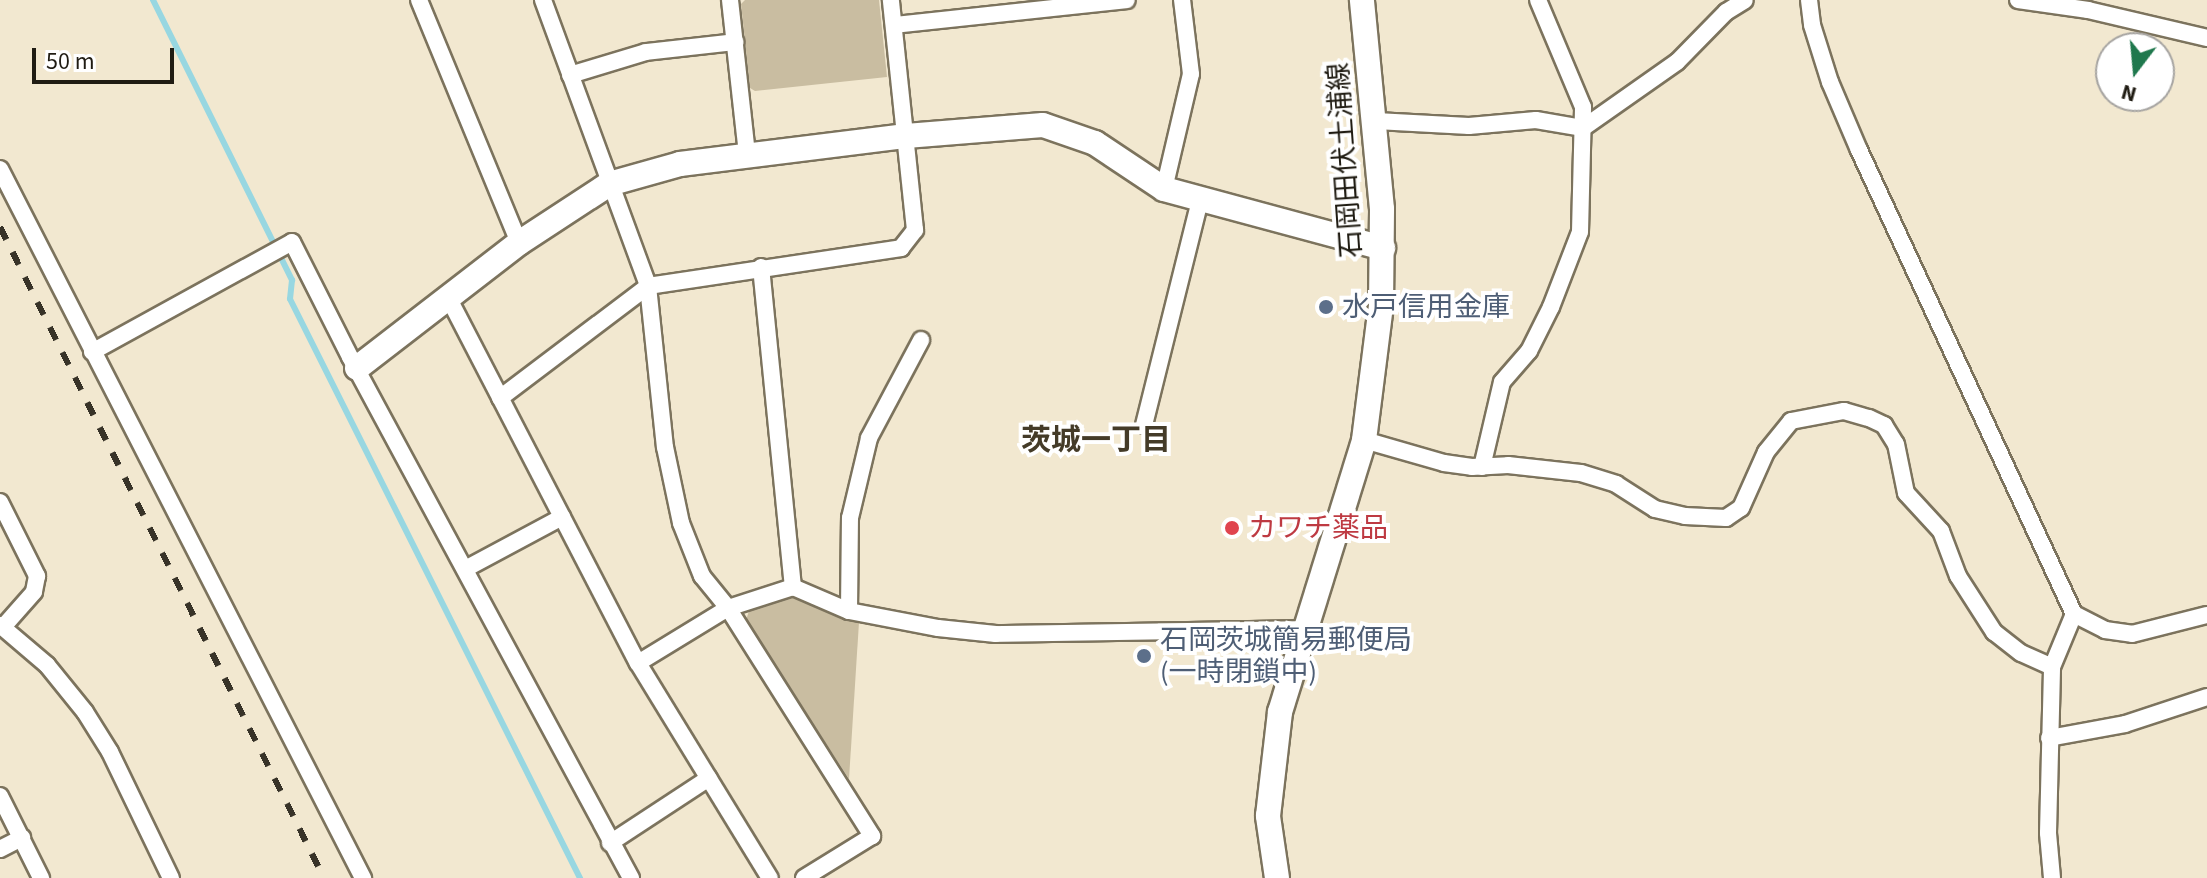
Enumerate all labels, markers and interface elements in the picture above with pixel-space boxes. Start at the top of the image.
scale bar [36,32,178,82]
north arrow [2095,32,2175,112]
text: 50 m [46,44,95,79]
street label: 石岡田伏土浦線 [1321,61,1369,259]
text: N [2117,76,2140,111]
place label: 水戸信用金庫 [1342,290,1510,324]
marker: 水戸信用金庫 [1317,298,1335,316]
district label: 茨城一丁目 [1021,423,1171,459]
place label: カワチ薬品 [1248,511,1388,545]
marker: カワチ薬品 [1223,519,1241,537]
place label: 石岡茨城簡易郵便局 (一時閉鎖中) [1160,623,1412,689]
marker: 石岡茨城簡易郵便局 (一時閉鎖中) [1135,647,1153,665]

